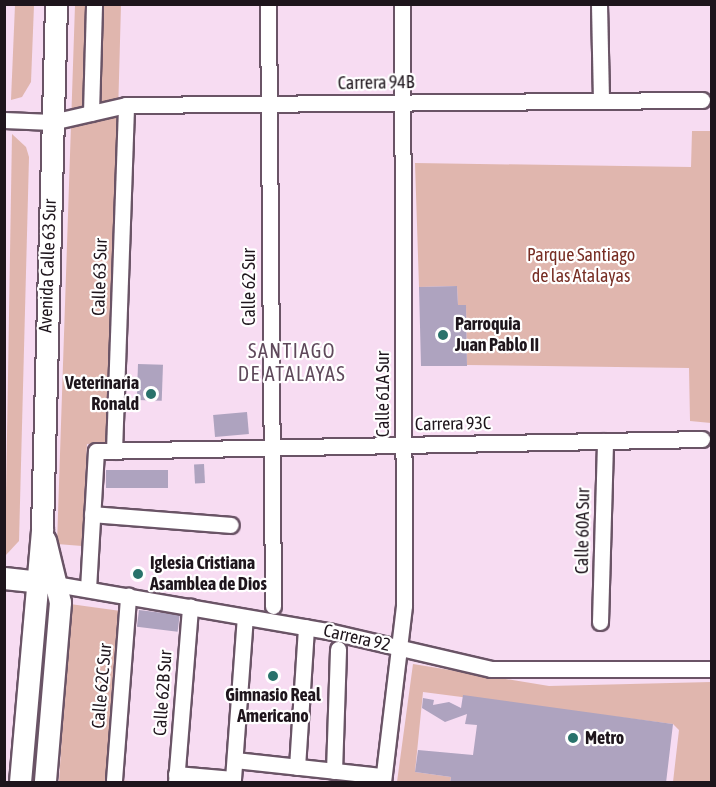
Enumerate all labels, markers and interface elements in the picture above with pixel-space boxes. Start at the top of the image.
street label: Carrera 94B [338,72,414,94]
street label: Avenida Calle 63 Sur [35,199,61,333]
street label: Calle 63 Sur [88,238,112,316]
park label: Parque Santiago de las Atalayas [527,245,635,288]
street label: Calle 62 Sur [238,248,260,326]
place label: Parroquia Juan Pablo II [455,314,539,356]
marker: Parroquia Juan Pablo II [436,328,450,342]
district label: SANTIAGO DE ATALAYAS [238,338,346,385]
street label: Calle 61A Sur [372,351,394,437]
place label: Veterinaria Ronald [65,373,139,416]
marker: Veterinaria Ronald [144,387,158,401]
street label: Carrera 93C [415,413,491,435]
street label: Calle 60A Sur [571,488,595,574]
place label: Iglesia Cristiana Asamblea de Dios [150,553,267,596]
marker: Iglesia Cristiana Asamblea de Dios [131,567,145,581]
street label: Carrera 92 [321,620,393,656]
street label: Calle 62C Sur [88,642,116,730]
street label: Calle 62B Sur [149,649,177,737]
marker: Gimnasio Real Americano [266,669,280,683]
place label: Gimnasio Real Americano [225,685,321,728]
place label: Metro [585,727,624,749]
marker: Metro [566,731,580,745]

